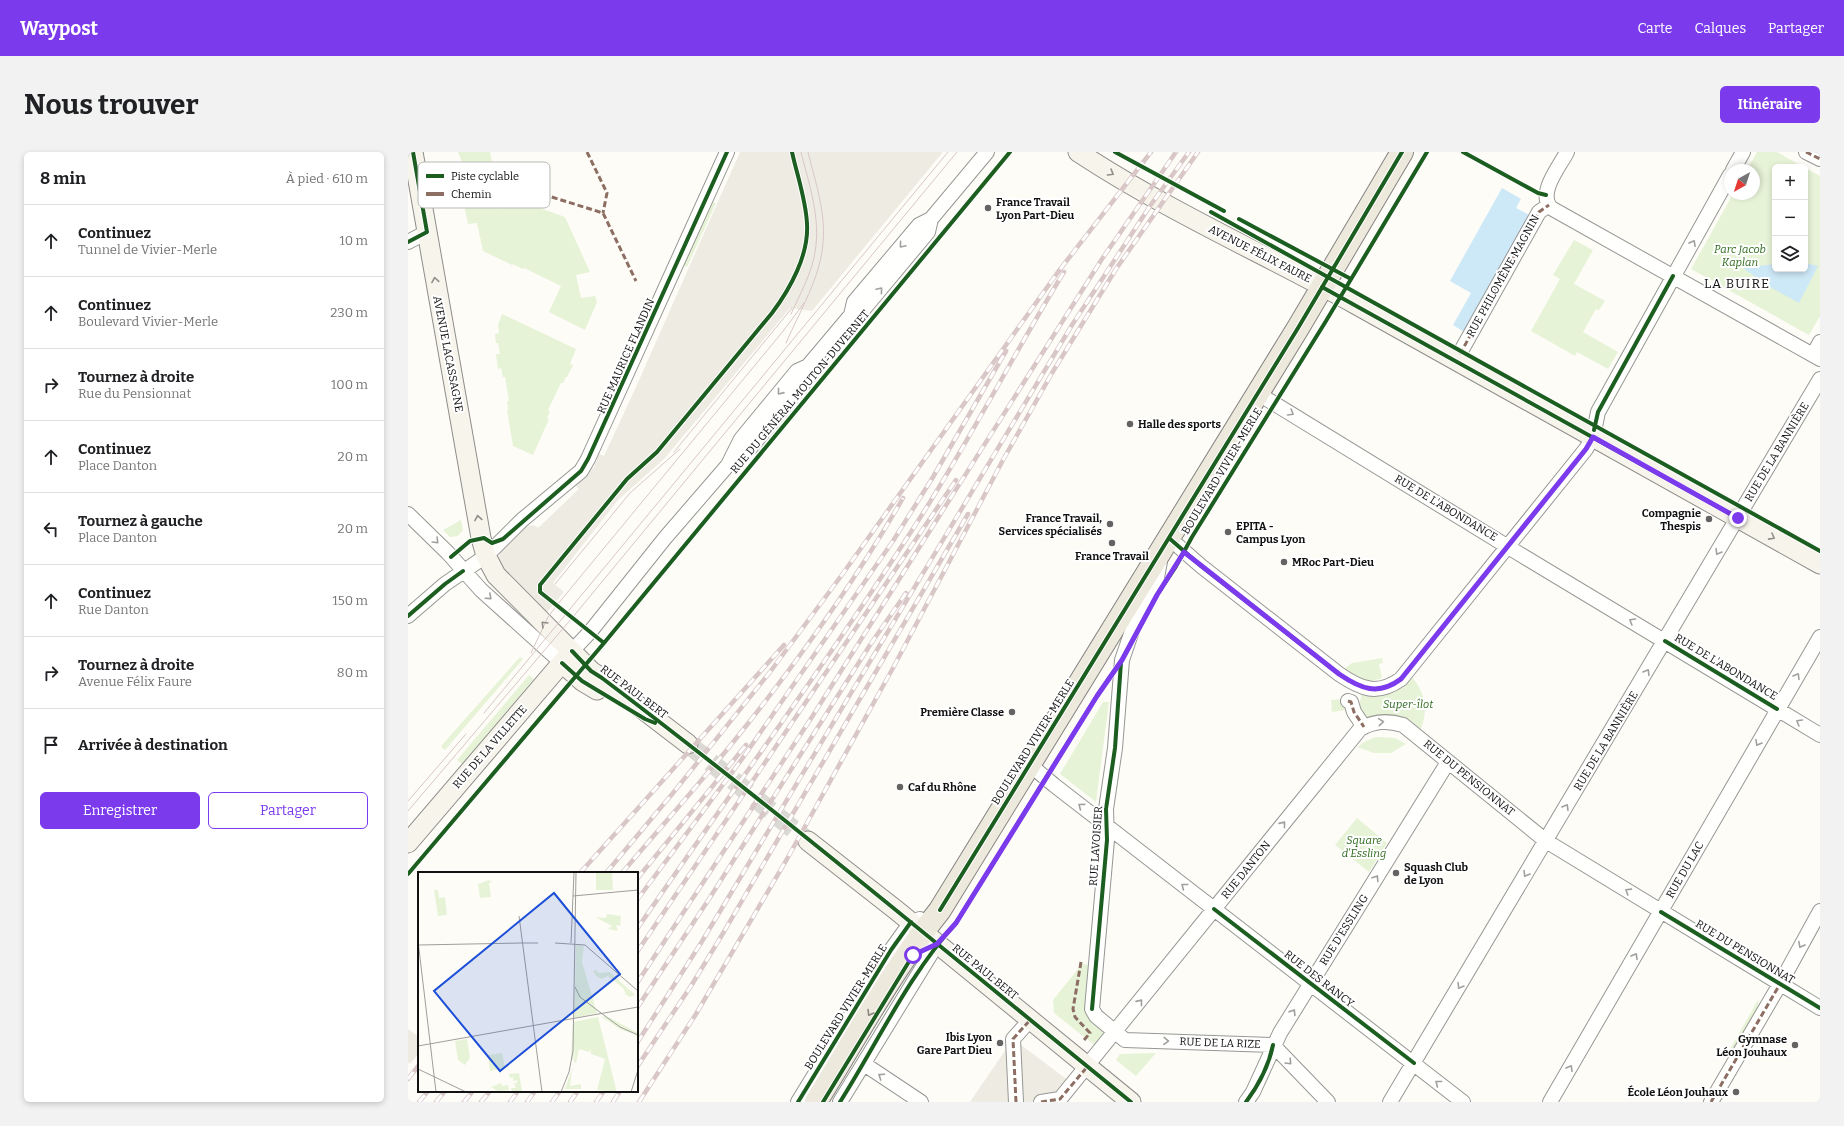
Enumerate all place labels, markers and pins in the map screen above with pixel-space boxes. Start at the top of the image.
place label: France Travail Lyon Part-Dieu [996,196,1074,222]
marker: France Travail Lyon Part-Dieu [983,203,993,213]
place label: Halle des sports [1138,418,1221,431]
marker: Halle des sports [1125,419,1135,429]
place label: Compagnie Thespis [1642,507,1702,533]
place label: France Travail, Services spécialisés [999,512,1103,538]
marker: Compagnie Thespis [1704,514,1714,524]
marker: France Travail, Services spécialisés [1105,519,1115,529]
place label: EPITA - Campus Lyon [1236,520,1305,546]
marker: EPITA - Campus Lyon [1223,527,1233,537]
marker: France Travail [1107,538,1117,548]
place label: France Travail [1075,550,1150,563]
place label: MRoc Part-Dieu [1292,556,1374,569]
marker: MRoc Part-Dieu [1279,557,1289,567]
place label: Première Classe [920,706,1004,719]
marker: Première Classe [1007,707,1017,717]
place label: Caf du Rhône [908,781,976,794]
marker: Caf du Rhône [895,782,905,792]
place label: Squash Club de Lyon [1404,861,1469,887]
marker: Squash Club de Lyon [1391,868,1401,878]
place label: Ibis Lyon Gare Part Dieu [917,1031,992,1057]
place label: Gymnase Léon Jouhaux [1716,1033,1788,1059]
marker: Ibis Lyon Gare Part Dieu [995,1038,1005,1048]
marker: Gymnase Léon Jouhaux [1790,1040,1800,1050]
place label: École Léon Jouhaux [1627,1085,1729,1099]
marker: École Léon Jouhaux [1731,1087,1741,1097]

